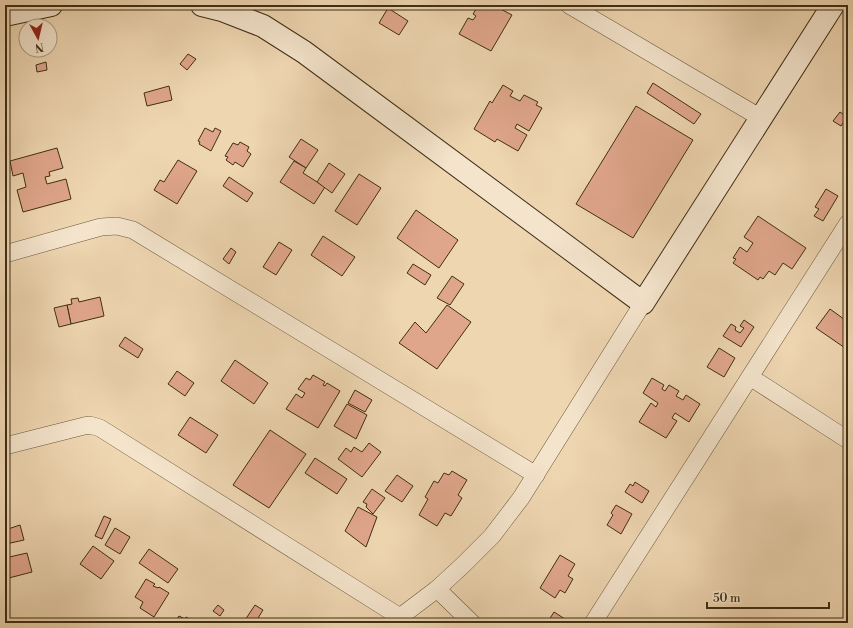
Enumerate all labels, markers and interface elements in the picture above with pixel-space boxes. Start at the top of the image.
north arrow [18,18,58,58]
text: N [34,39,45,54]
scale bar [707,584,829,610]
text: 50 m [713,591,741,606]

